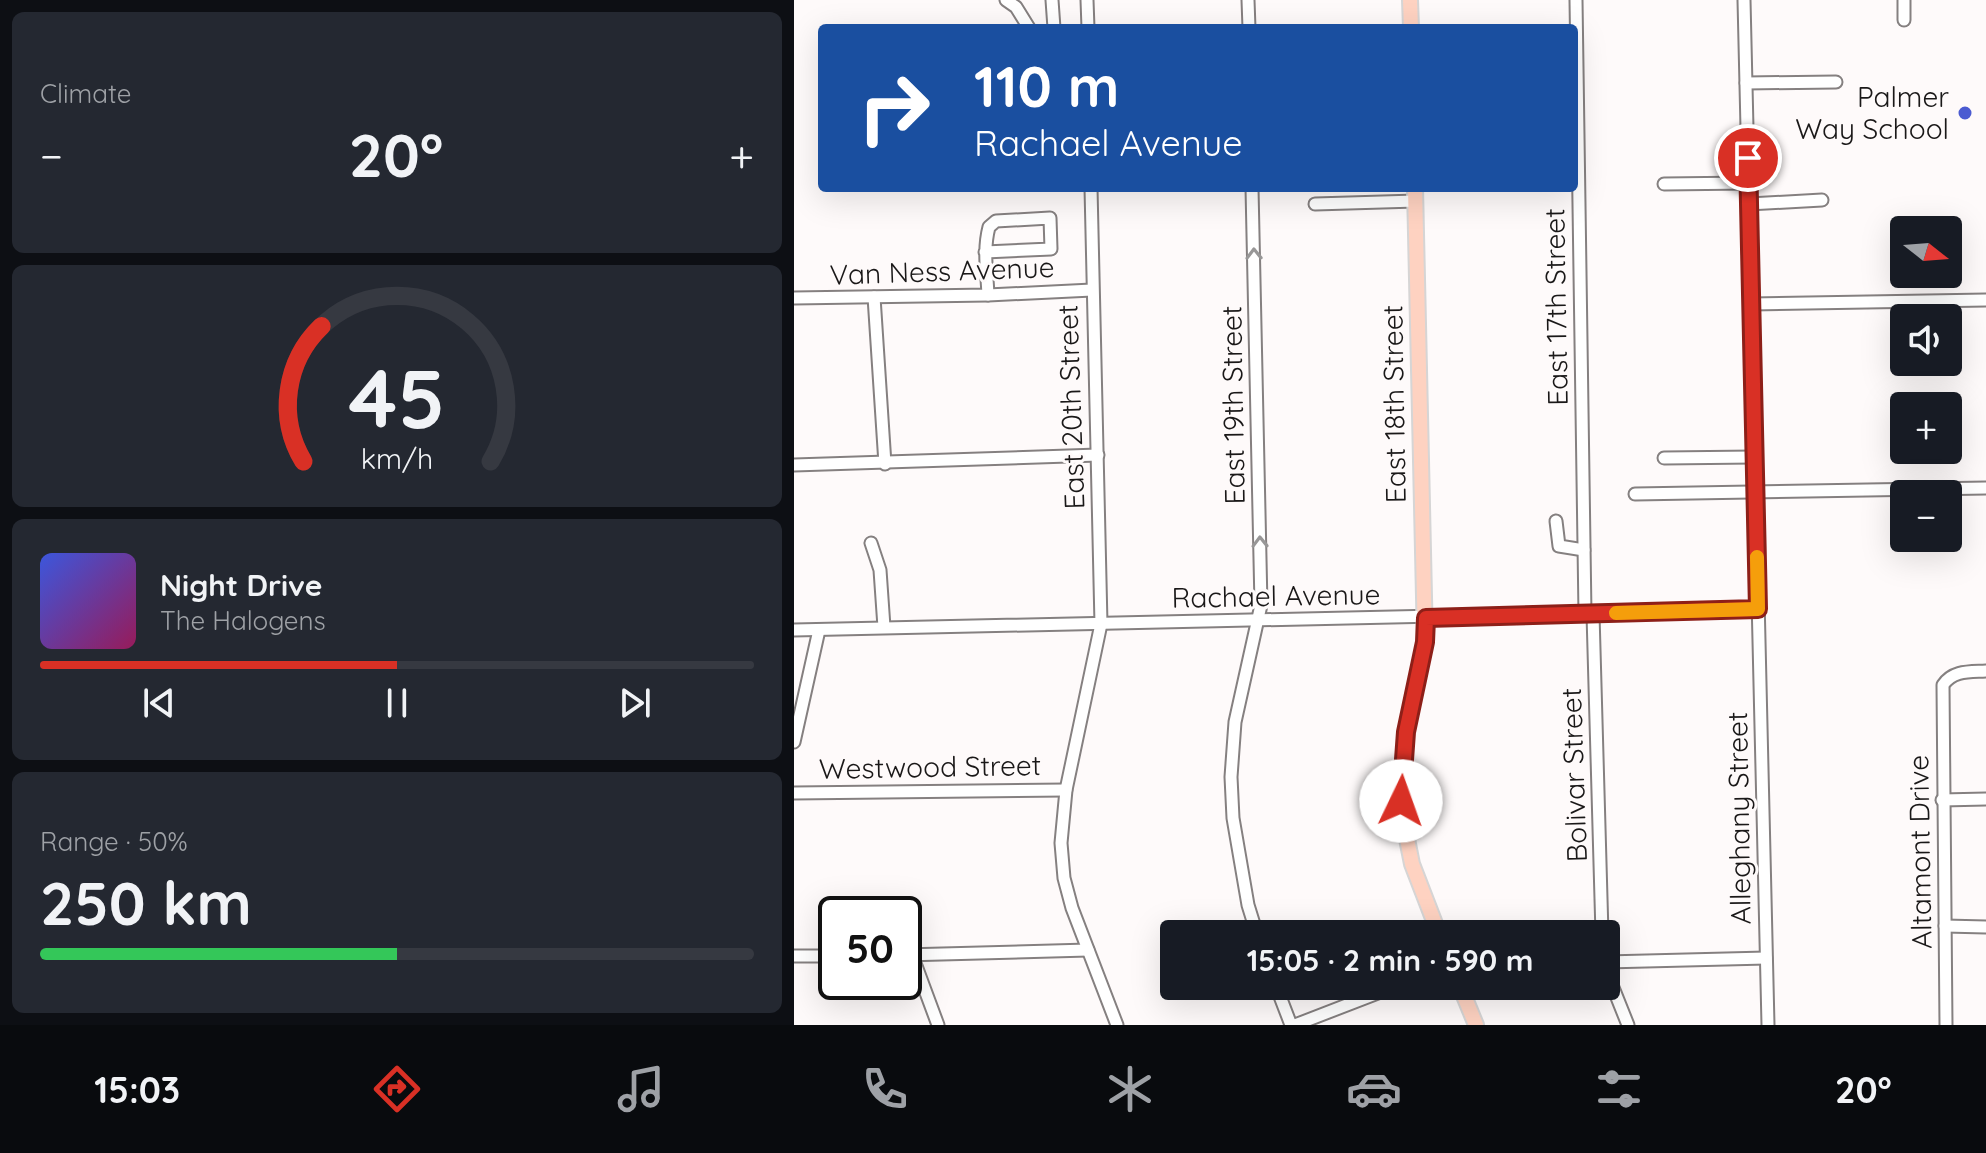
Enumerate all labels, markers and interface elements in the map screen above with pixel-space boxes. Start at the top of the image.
text: 110 m [974,51,1119,121]
icon: right [842,56,946,160]
text: Climate [40,77,131,110]
place label: Palmer Way School [1795,79,1949,146]
marker: Palmer Way School [1956,104,1974,122]
text: 20° [349,117,443,192]
text: Rachael Avenue [974,120,1243,165]
pin [1714,124,1782,192]
text: − [40,128,63,183]
text: + [729,128,754,183]
icon: arrive [1726,136,1770,180]
street label: East 17th Street [1536,208,1575,406]
north arrow [1890,216,1962,288]
map controls [1890,216,1962,552]
one-way arrow [1245,247,1262,260]
street label: Van Ness Avenue [829,249,1055,292]
street label: East 20th Street [1049,304,1092,510]
button: sound [1890,304,1962,376]
street label: East 19th Street [1213,305,1252,505]
street label: East 18th Street [1374,305,1413,503]
text: 45 [349,344,445,448]
button: + [1890,392,1962,464]
text: km/h [361,440,433,476]
button: − [1890,480,1962,552]
one-way arrow [1251,535,1268,548]
text: Night Drive [160,566,322,604]
street label: Rachael Avenue [1171,576,1381,615]
text: The Halogens [160,604,326,637]
icon: previous [137,681,181,725]
icon: pause [375,681,419,725]
icon: next [613,681,657,725]
street label: Bolivar Street [1553,687,1594,863]
street label: Alleghany Street [1719,711,1758,925]
street label: Westwood Street [819,747,1041,786]
street label: Altamont Drive [1900,755,1939,949]
position arrow [1359,759,1443,843]
text: Range · 50% [40,825,188,858]
text: 250 km [40,865,252,940]
speed limit sign: 50 [818,896,922,1000]
text: 15:05 · 2 min · 590 m [1247,941,1533,979]
icon: directions [369,1061,425,1117]
icon: music [613,1061,669,1117]
icon: phone [857,1061,913,1117]
icon: climate [1102,1061,1158,1117]
icon: car [1346,1061,1402,1117]
icon: filters [1591,1061,1647,1117]
text: 15:03 [94,1067,180,1112]
text: 20° [1835,1067,1892,1112]

